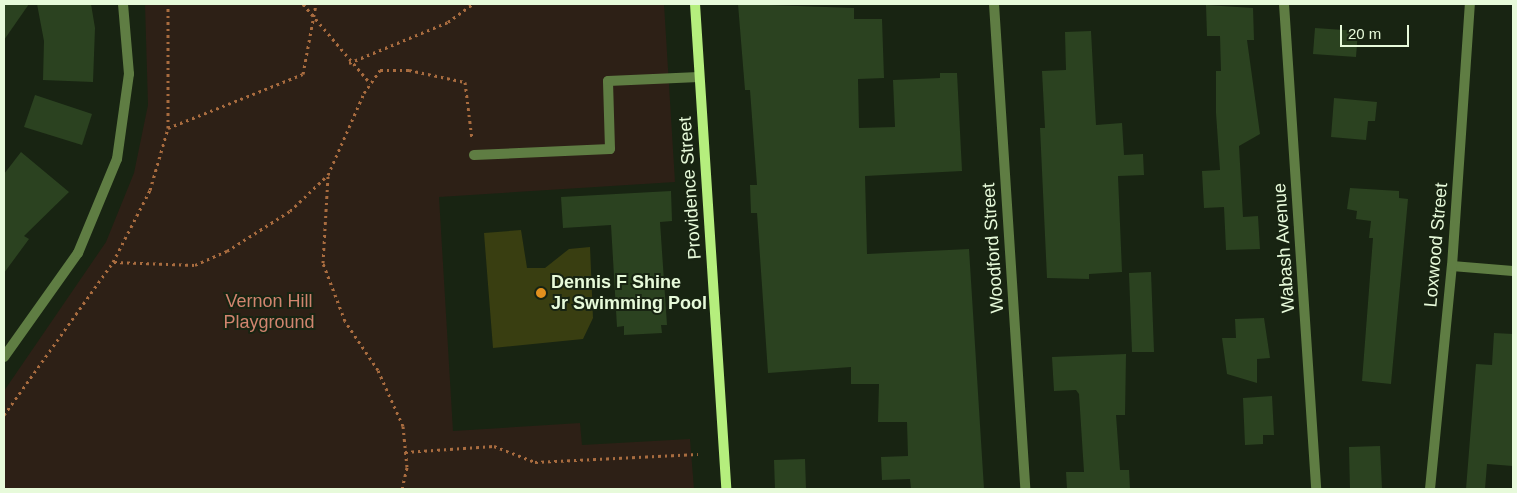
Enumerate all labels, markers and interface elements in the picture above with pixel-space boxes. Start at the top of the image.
scale bar [1342,15,1411,47]
text: 20 m [1348,25,1381,42]
street label: Providence Street [674,116,706,260]
street label: Woodford Street [978,182,1008,314]
street label: Wabash Avenue [1269,182,1299,314]
street label: Loxwood Street [1420,182,1452,308]
place label: Dennis F Shine Jr Swimming Pool [551,272,707,314]
marker: Dennis F Shine Jr Swimming Pool [535,287,547,299]
park label: Vernon Hill Playground [223,291,315,334]

